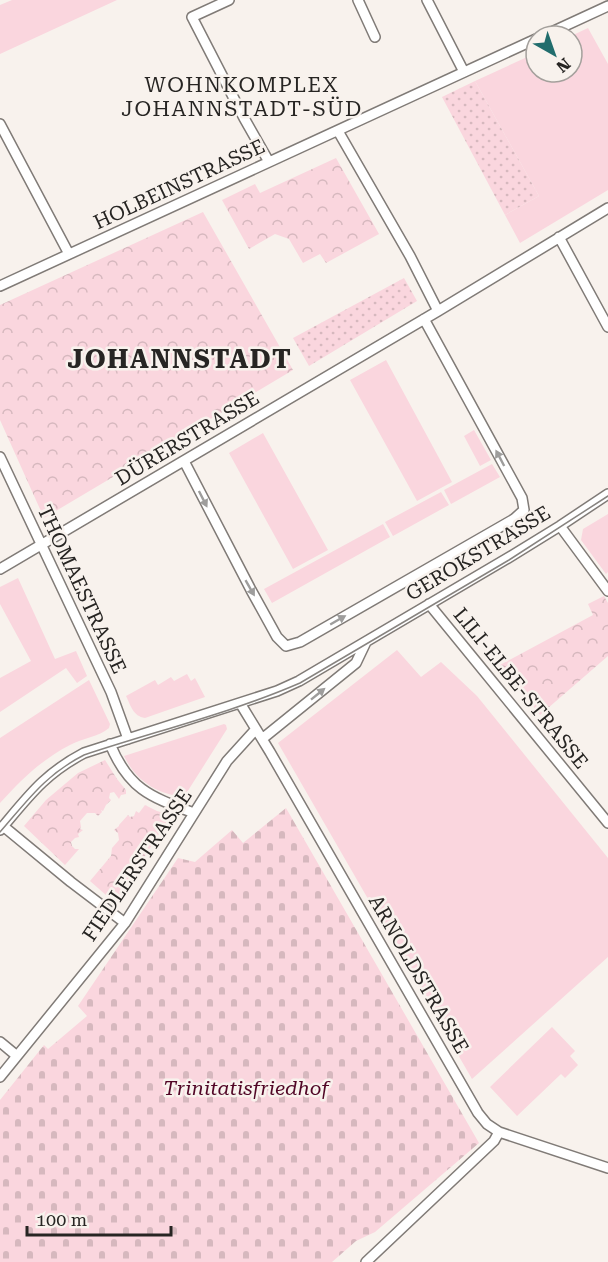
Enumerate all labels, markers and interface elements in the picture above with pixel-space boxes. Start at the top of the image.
north arrow [524,24,584,84]
text: N [552,54,574,76]
district label: WOHNKOMPLEX JOHANNSTADT-SÜD [121,73,363,121]
street label: HOLBEINSTRASSE [90,134,268,234]
district label: JOHANNSTADT [68,344,292,374]
street label: DÜRERSTRASSE [111,386,263,490]
one-way arrow [495,449,505,467]
one-way arrow [198,490,208,507]
street label: GEROKSTRASSE [401,500,555,606]
street label: THOMAESTRASSE [32,501,132,677]
one-way arrow [245,580,256,596]
street label: LILI-ELBE-STRASSE [449,603,593,773]
one-way arrow [330,615,347,625]
one-way arrow [310,687,326,700]
street label: FIEDLERSTRASSE [77,784,197,946]
street label: ARNOLDSTRASSE [364,891,474,1057]
park label: Trinitatisfriedhof [163,1076,331,1100]
scale bar [27,1199,171,1237]
text: 100 m [36,1209,87,1230]

